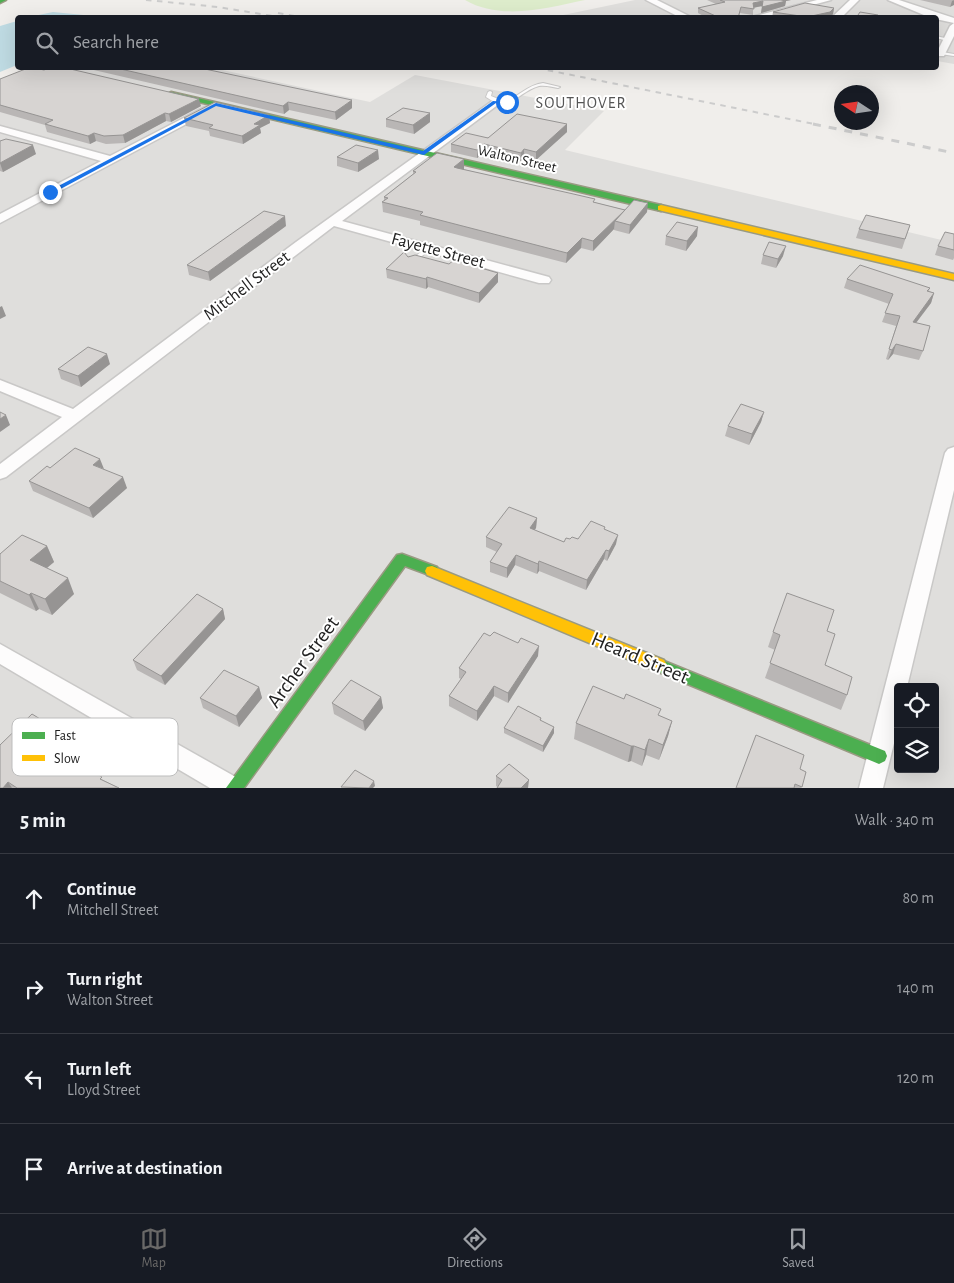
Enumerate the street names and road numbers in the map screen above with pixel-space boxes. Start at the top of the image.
street label: Walton Street [476,143,558,175]
street label: Fayette Street [389,230,487,272]
street label: Mitchell Street [201,248,294,324]
street label: Archer Street [263,612,343,711]
street label: Heard Street [588,628,692,688]

